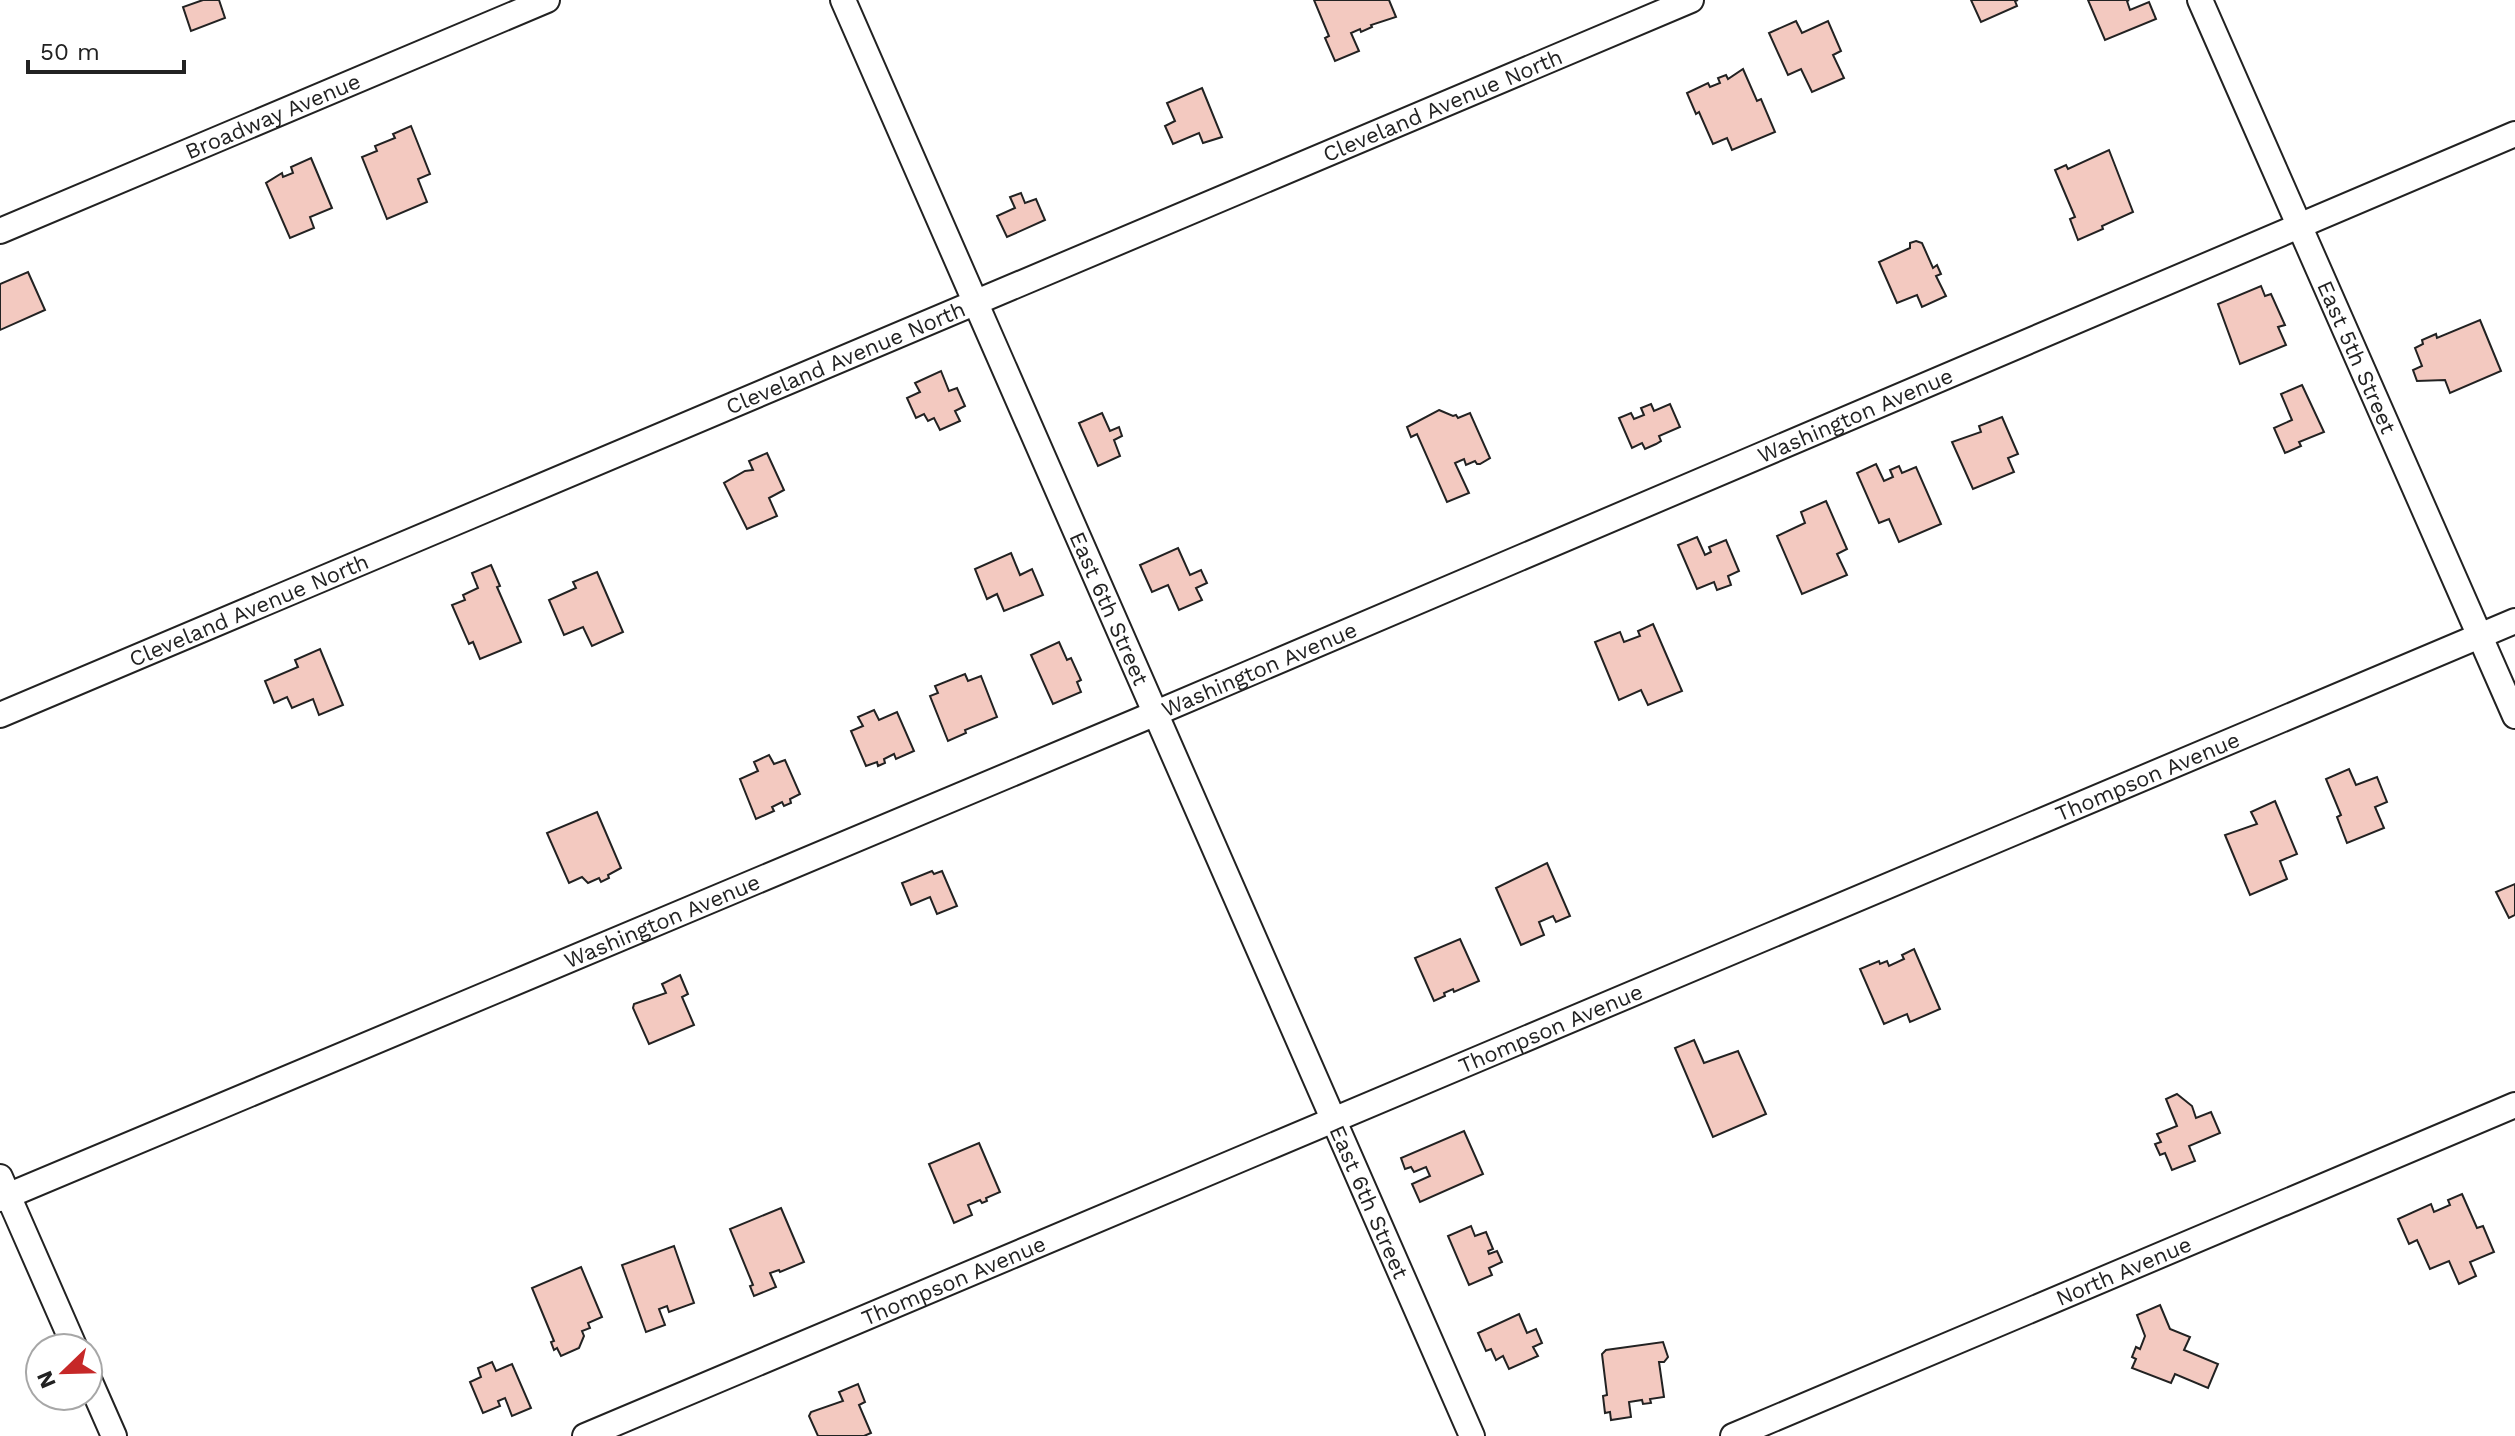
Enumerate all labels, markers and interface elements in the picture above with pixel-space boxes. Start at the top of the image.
scale bar [28,24,184,74]
text: 50 m [40,38,100,66]
street label: Cleveland Avenue North [1319,44,1566,167]
street label: Broadway Avenue [182,68,364,164]
street label: East 5th Street [2312,277,2401,437]
street label: Cleveland Avenue North [722,296,969,420]
street label: Washington Avenue [1754,363,1957,468]
street label: East 6th Street [1064,528,1153,689]
street label: Cleveland Avenue North [125,549,372,672]
street label: Washington Avenue [1158,617,1361,722]
street label: Thompson Avenue [2052,727,2243,827]
street label: Washington Avenue [561,869,764,973]
street label: Thompson Avenue [1455,979,1646,1079]
street label: East 6th Street [1324,1121,1413,1282]
street label: Thompson Avenue [858,1231,1049,1331]
street label: North Avenue [2052,1231,2195,1311]
north arrow [24,1332,104,1412]
text: N [31,1367,61,1392]

